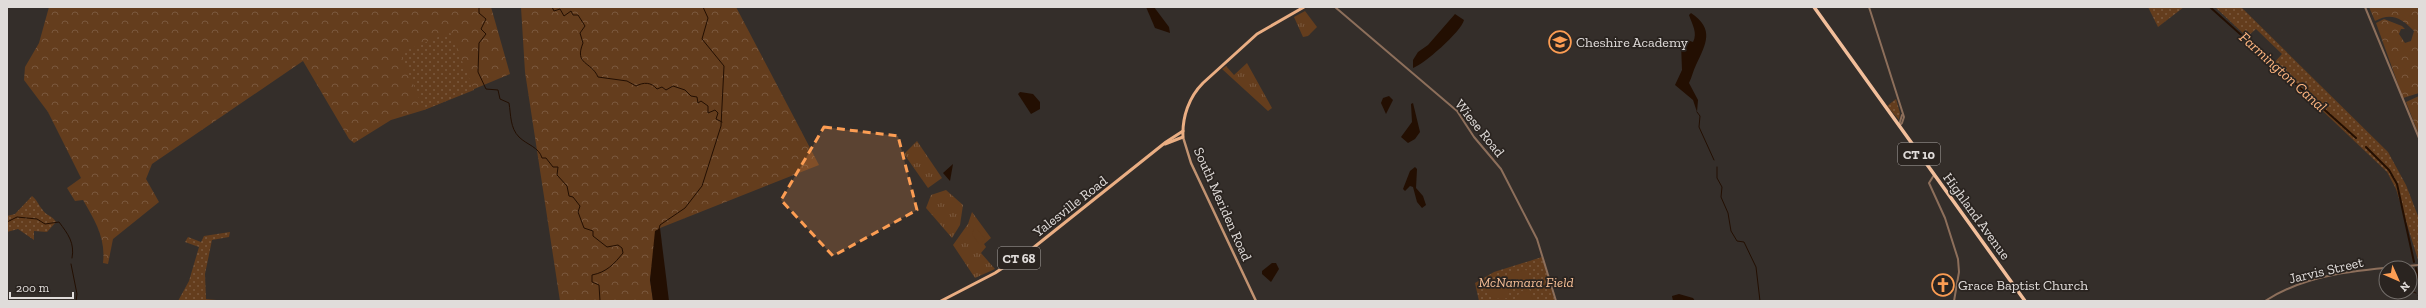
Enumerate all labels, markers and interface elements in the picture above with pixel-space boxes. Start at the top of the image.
water label: Farmington Canal [2236,28,2330,116]
school or university icon: Cheshire Academy [1547,29,1573,55]
place label: Cheshire Academy [1576,34,1689,51]
street label: Wiese Road [1451,96,1508,161]
road number: CT 10 [1898,143,1940,165]
street label: South Meriden Road [1190,145,1255,264]
street label: Highland Avenue [1939,170,2014,263]
street label: Yalesville Road [1029,172,1111,241]
road number: CT 68 [998,247,1040,269]
street label: Jarvis Street [2287,253,2366,287]
north arrow [2378,260,2418,300]
church icon: Grace Baptist Church [1930,272,1956,298]
scale bar [10,274,73,300]
park label: McNamara Field [1478,274,1574,291]
place label: Grace Baptist Church [1958,277,2088,294]
text: N [2397,279,2412,295]
text: 200 m [16,281,50,295]

